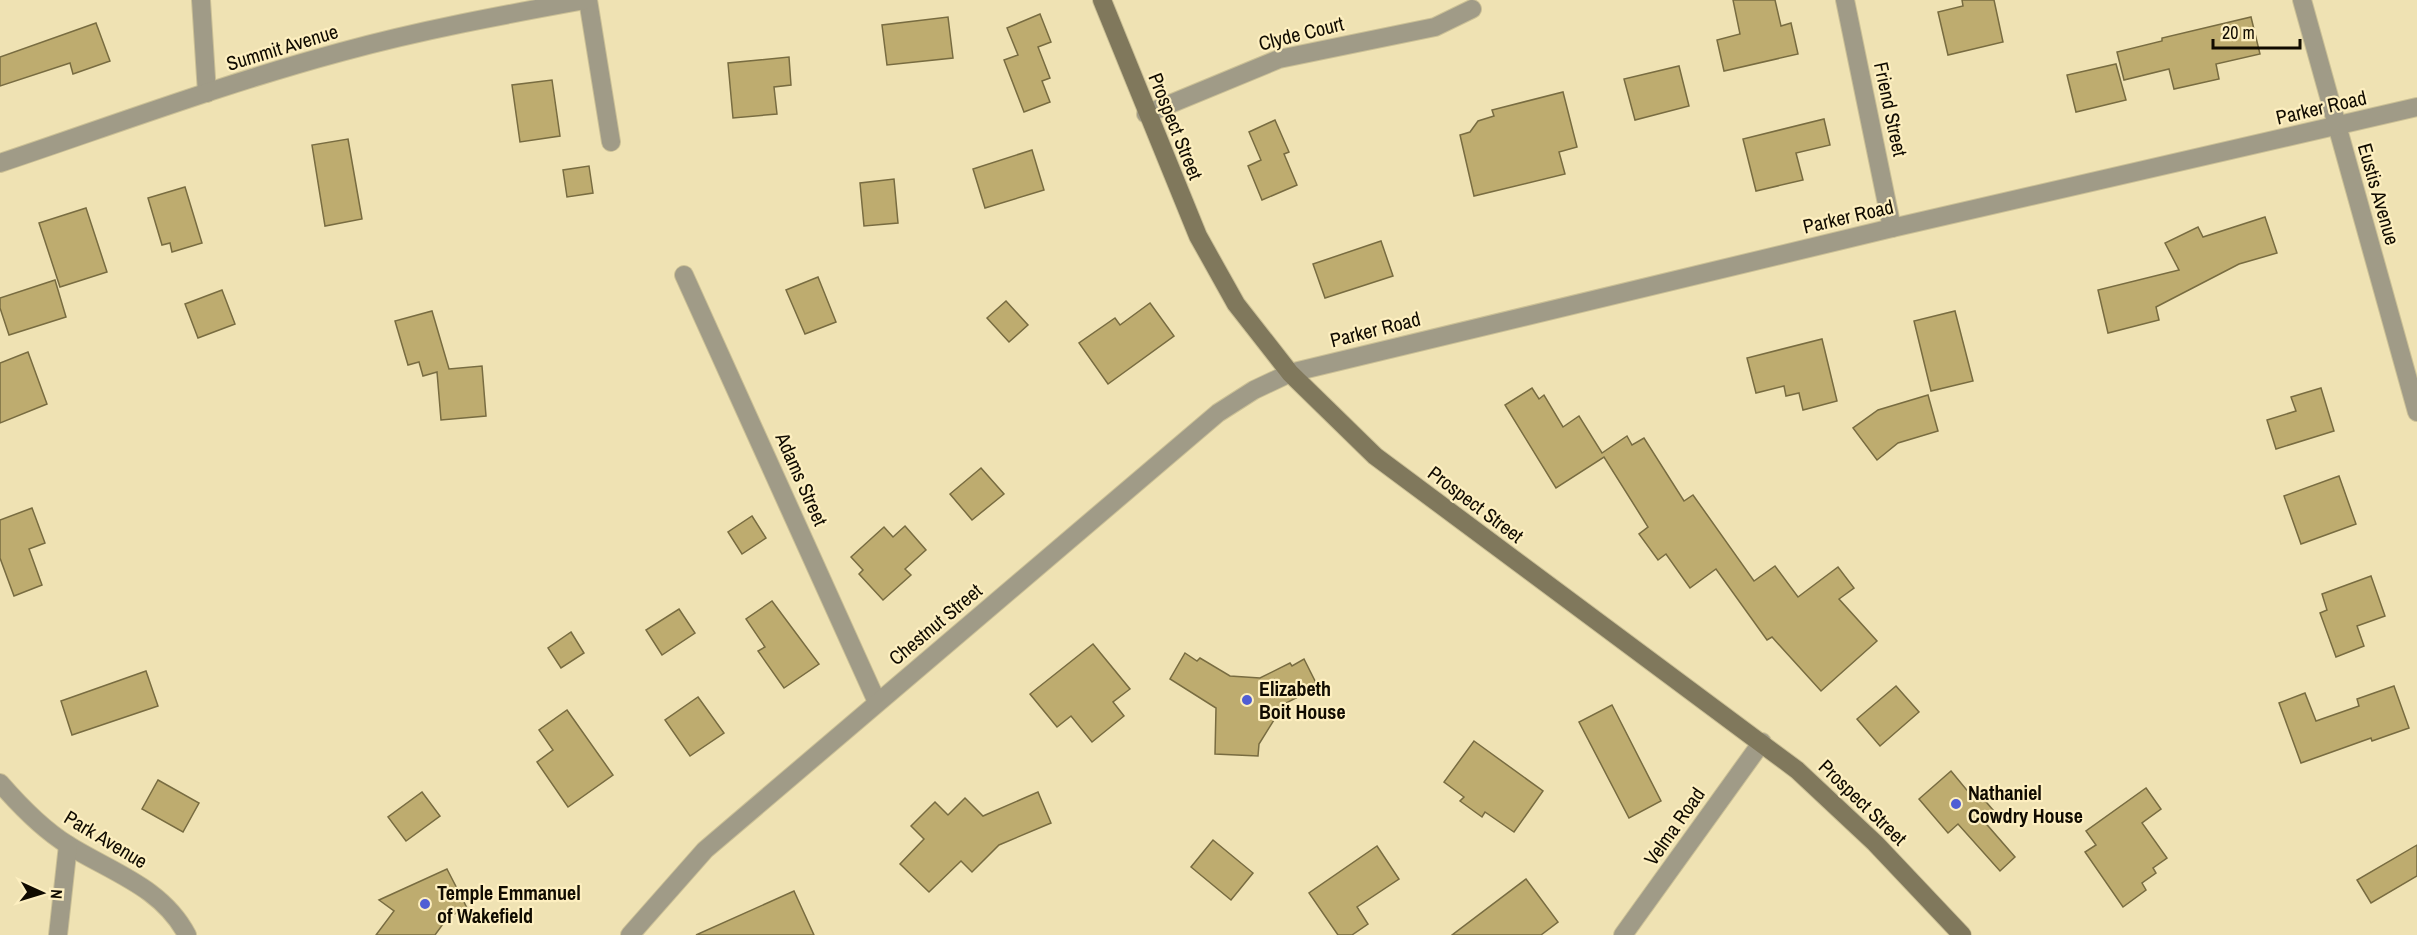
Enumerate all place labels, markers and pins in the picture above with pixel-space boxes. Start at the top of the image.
place label: Elizabeth Boit House [1259,675,1346,725]
marker: Elizabeth Boit House [1240,693,1254,707]
place label: Nathaniel Cowdry House [1968,779,2083,829]
marker: Nathaniel Cowdry House [1949,797,1963,811]
place label: Temple Emmanuel of Wakefield [437,879,581,929]
marker: Temple Emmanuel of Wakefield [418,897,432,911]

